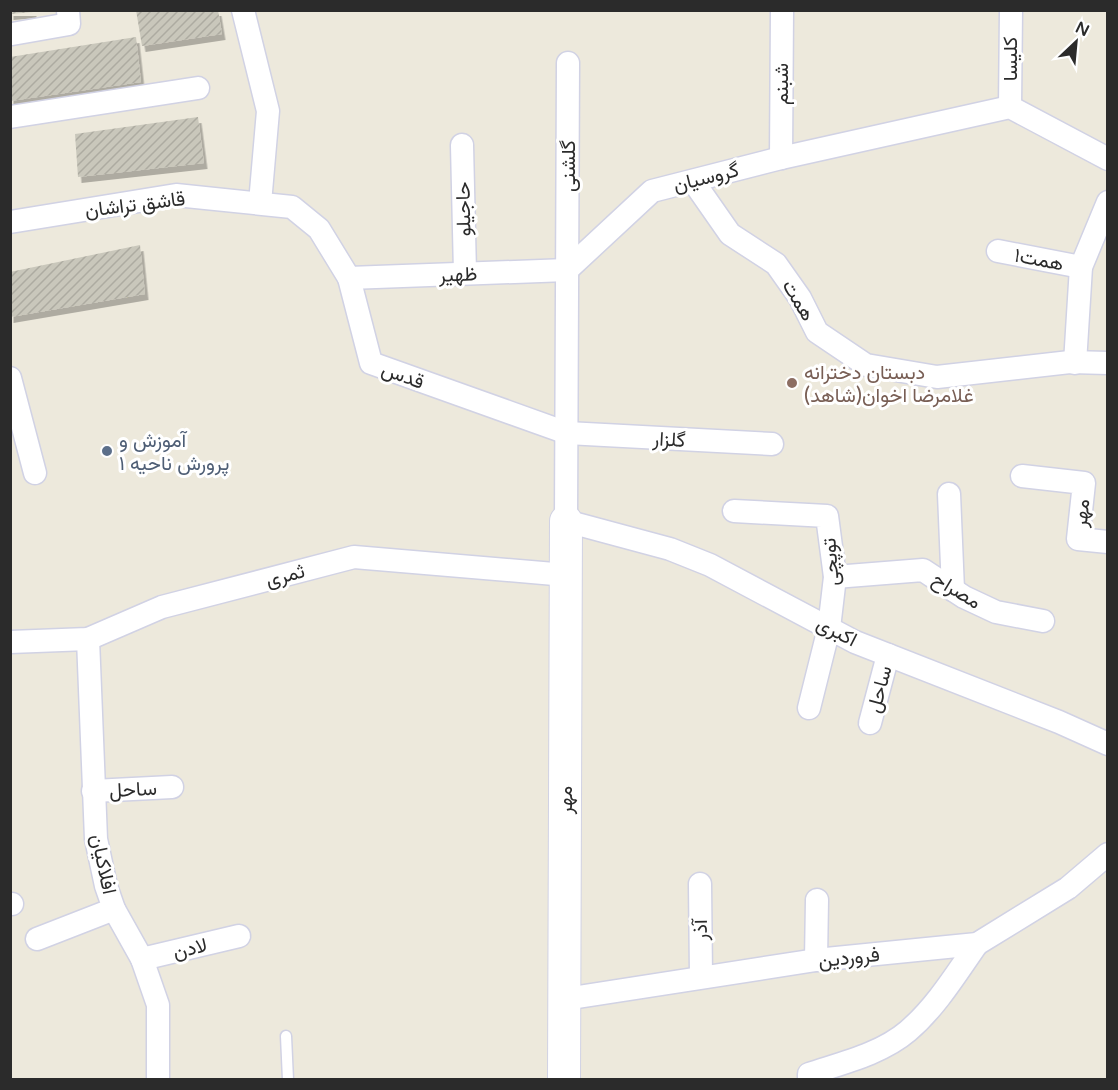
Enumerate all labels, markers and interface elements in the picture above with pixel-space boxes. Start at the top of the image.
north arrow [1046,12,1106,72]
text: N [1072,18,1092,41]
street label: کلیسا [999,37,1023,81]
street label: شبنم [770,63,794,105]
street label: گلشنی [557,140,581,192]
street label: گروسیان [671,158,742,198]
street label: حاجیلو [452,182,476,236]
street label: قاشق تراشان [84,187,187,223]
street label: همت۱ [1012,243,1066,277]
street label: ظهیر [437,262,478,288]
street label: همت [777,275,820,326]
street label: قدس [378,357,427,395]
place label: دبستان دخترانه غلامرضا اخوان(شاهد) [804,361,974,408]
marker: دبستان دخترانه غلامرضا اخوان(شاهد) [785,376,799,390]
street label: گلزار [651,427,686,453]
place label: آموزش و پرورش ناحیه ۱ [119,429,229,477]
marker: آموزش و پرورش ناحیه ۱ [100,444,114,458]
street label: مهر [1068,498,1095,529]
street label: توپچی [817,537,846,587]
street label: ثمری [263,559,307,593]
street label: مصراح [927,567,985,615]
street label: اکبری [812,612,861,652]
street label: ساحل [862,663,898,715]
street label: ساحل [109,777,158,803]
street label: مهر [554,786,578,815]
street label: افلاکیان [85,832,121,896]
street label: آذر [689,918,713,942]
street label: لادن [171,933,210,965]
street label: فروردین [817,943,881,973]

